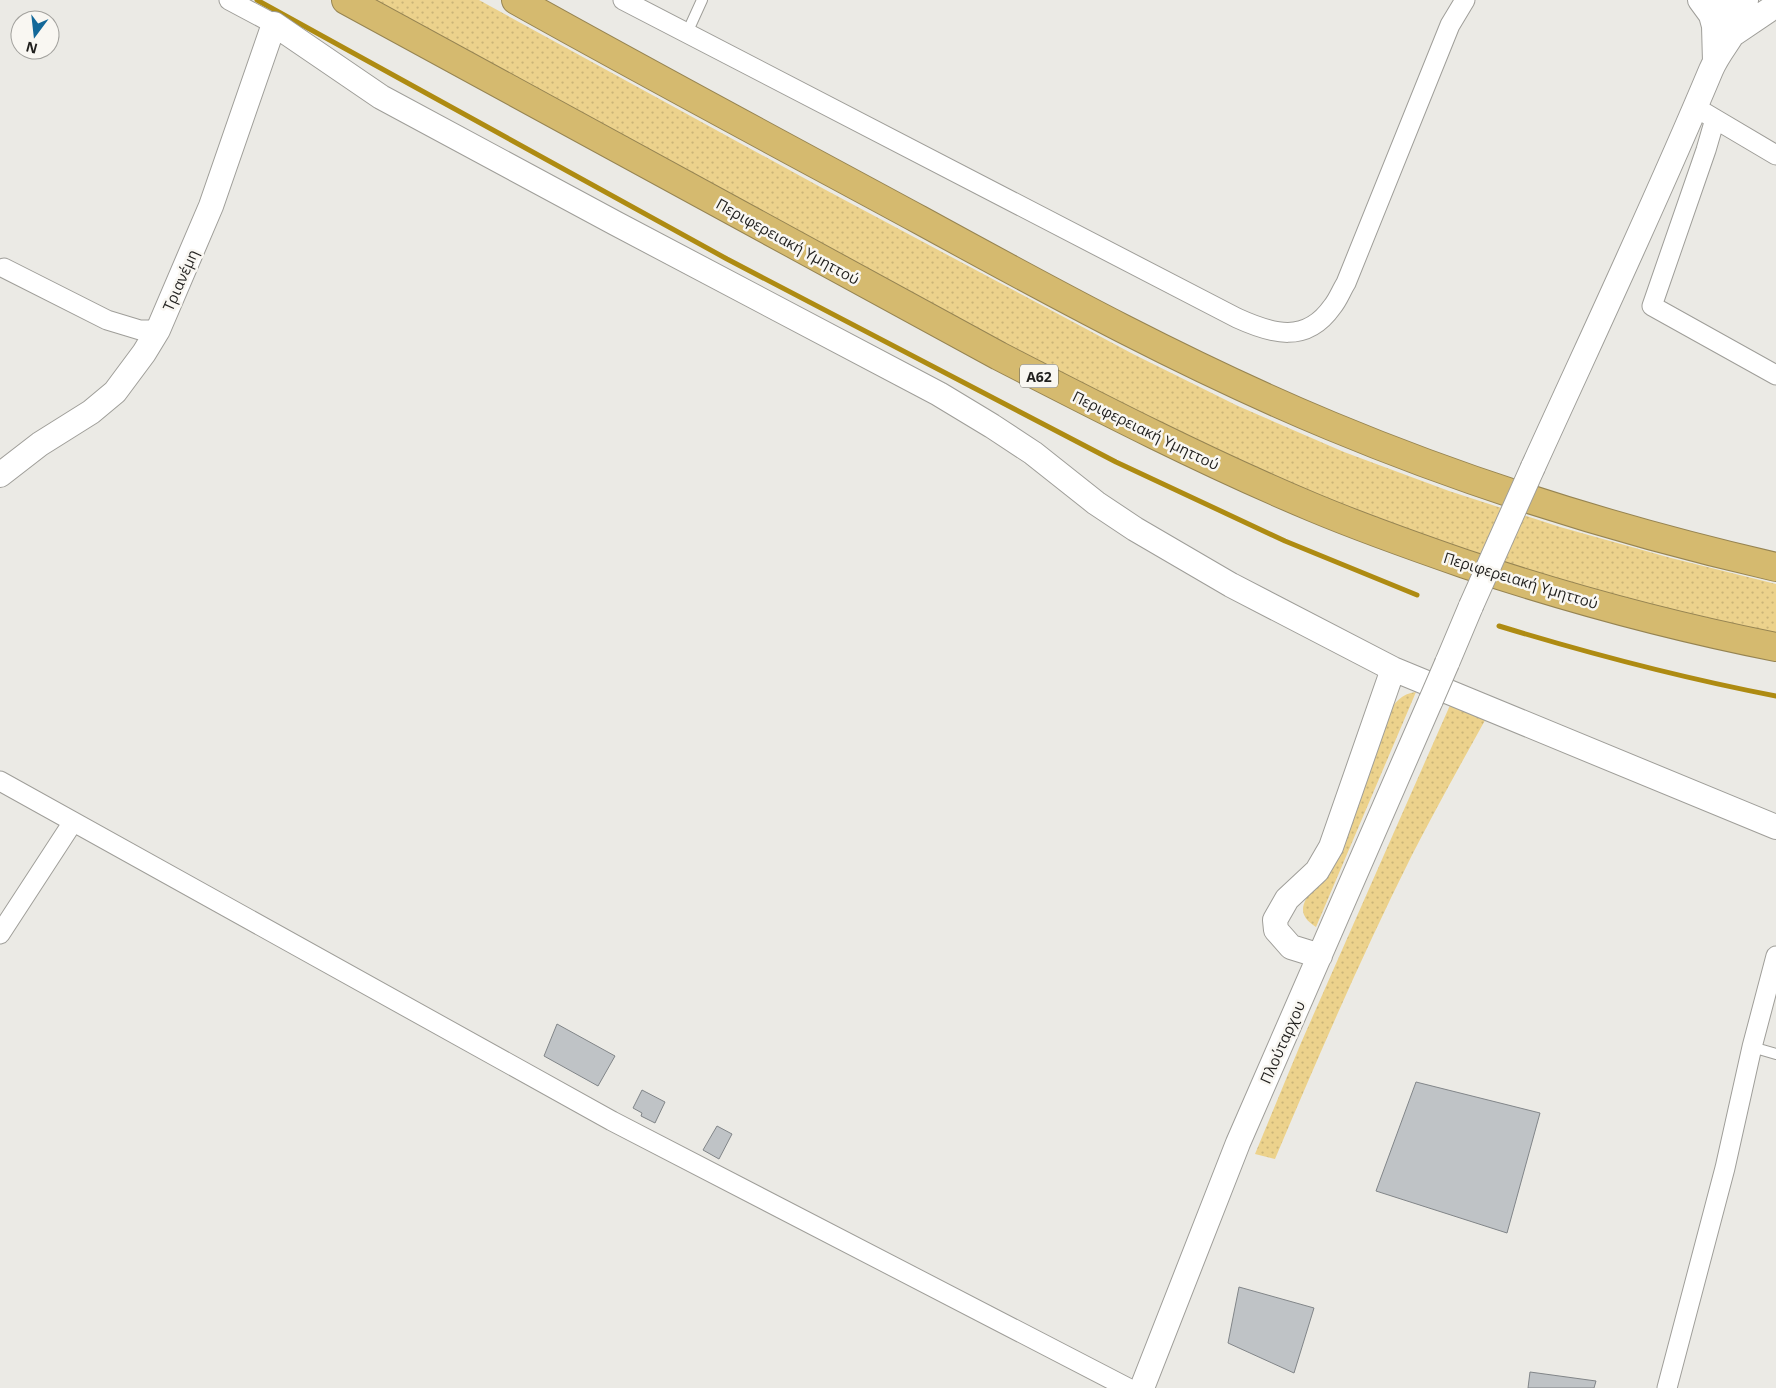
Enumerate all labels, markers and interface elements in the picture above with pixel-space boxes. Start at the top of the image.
north arrow [10,10,60,60]
text: N [24,37,39,59]
street label: Περιφερειακή Υμηττού [713,193,863,289]
street label: Τριανέμη [158,246,202,314]
road number: Α62 [1020,364,1058,388]
street label: Περιφερειακή Υμηττού [1069,386,1223,474]
street label: Περιφερειακή Υμηττού [1441,547,1601,613]
street label: Πλούταρχου [1255,997,1309,1087]

